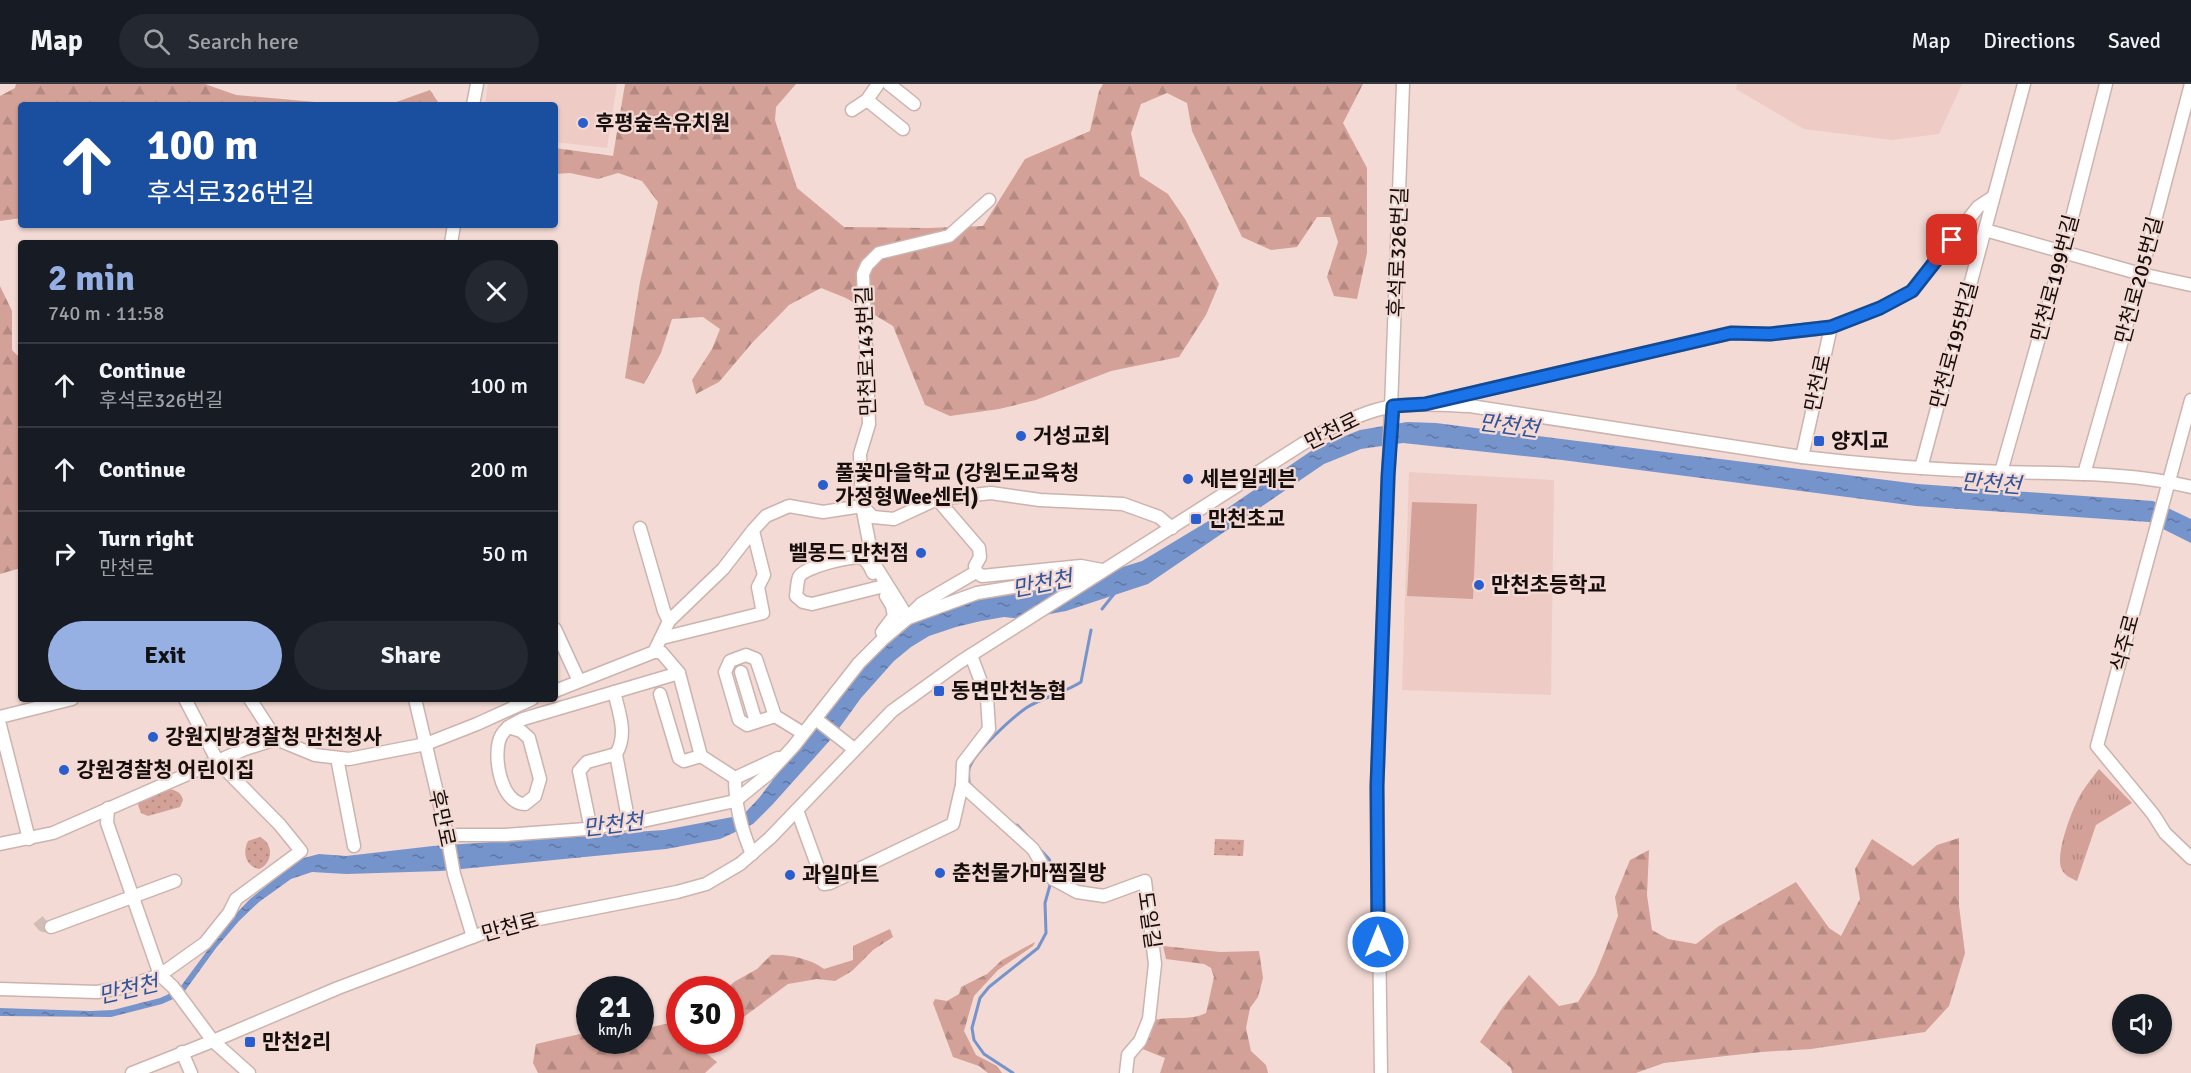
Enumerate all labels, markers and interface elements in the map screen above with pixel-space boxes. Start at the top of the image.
search box [119,14,539,68]
text: Map [30,24,83,58]
icon: search [140,25,173,58]
text: Search here [188,28,299,55]
text: Map [1912,28,1950,54]
text: Directions [1983,28,2075,54]
text: Saved [2108,28,2161,54]
place label: 후평숲속유치원 [595,110,730,136]
marker: 후평숲속유치원 [576,116,590,130]
text: 100 m [147,120,258,171]
icon: ahead [48,126,126,204]
text: 후석로326번길 [147,177,315,210]
street label: 후석로326번길 [1383,186,1413,318]
street label: 만천로199번길 [2026,212,2084,344]
pin [1926,214,1977,265]
street label: 만천로205번길 [2110,214,2168,346]
icon: arrive [1935,223,1968,256]
text: 2 min [48,256,135,301]
button: close [465,260,528,323]
street label: 만천로195번길 [1925,279,1983,411]
street label: 만천로143번길 [851,285,881,417]
text: 740 m · 11:58 [48,301,164,326]
street label: 만천로 [1799,352,1837,414]
text: Continue [99,357,186,384]
icon: ahead [48,369,81,402]
text: 100 m [470,372,528,399]
text: 후석로326번길 [99,388,223,413]
street label: 만천로 [1300,407,1364,455]
water label: 만천천 [1477,408,1543,443]
place label: 거성교회 [1033,423,1110,449]
place label: 양지교 [1831,428,1889,454]
marker: 거성교회 [1014,429,1028,443]
marker: 양지교 [1812,434,1826,448]
icon: ahead [48,453,81,486]
text: Continue [99,456,186,483]
text: 200 m [470,456,528,483]
place label: 풀꽃마을학교 (강원도교육청 가정형Wee센터) [835,460,1079,510]
place label: 세븐일레븐 [1200,466,1297,492]
water label: 만천천 [1960,468,2025,499]
marker: 세븐일레븐 [1181,472,1195,486]
marker: 풀꽃마을학교 (강원도교육청 가정형Wee센터) [816,478,830,492]
place label: 만천초교 [1208,506,1285,532]
marker: 만천초교 [1189,512,1203,526]
text: Turn right [99,525,194,552]
icon: right [48,537,81,570]
text: 50 m [482,540,528,567]
place label: 벨몽드 만천점 [788,540,909,566]
marker: 벨몽드 만천점 [914,546,928,560]
text: 만천로 [99,556,154,581]
water label: 만천천 [1010,564,1077,603]
place label: 만천초등학교 [1491,572,1607,598]
marker: 만천초등학교 [1472,578,1486,592]
street label: 삭주로 [2105,612,2145,674]
button: Exit [48,621,282,690]
button: Share [294,621,528,690]
place label: 동면만천농협 [951,678,1067,704]
marker: 동면만천농협 [932,684,946,698]
place label: 강원지방경찰청 만천청사 [165,724,382,750]
marker: 강원지방경찰청 만천청사 [146,730,160,744]
place label: 강원경찰청 어린이집 [76,757,255,783]
marker: 강원경찰청 어린이집 [57,763,71,777]
street label: 후만로 [423,787,461,849]
water label: 만천천 [581,807,648,842]
place label: 춘천물가마찜질방 [952,860,1107,886]
place label: 과일마트 [802,862,879,888]
marker: 춘천물가마찜질방 [933,866,947,880]
marker: 과일마트 [783,868,797,882]
street label: 도일길 [1132,889,1166,951]
street label: 만천로 [479,907,541,947]
position arrow [1346,910,1410,974]
water label: 만천천 [95,969,163,1009]
speed limit sign: 30 [666,976,744,1054]
text: 21 [599,989,631,1026]
map controls [2112,994,2172,1054]
button: sound [2112,994,2172,1054]
text: km/h [598,1021,632,1039]
place label: 만천2리 [262,1029,331,1055]
marker: 만천2리 [243,1035,257,1049]

